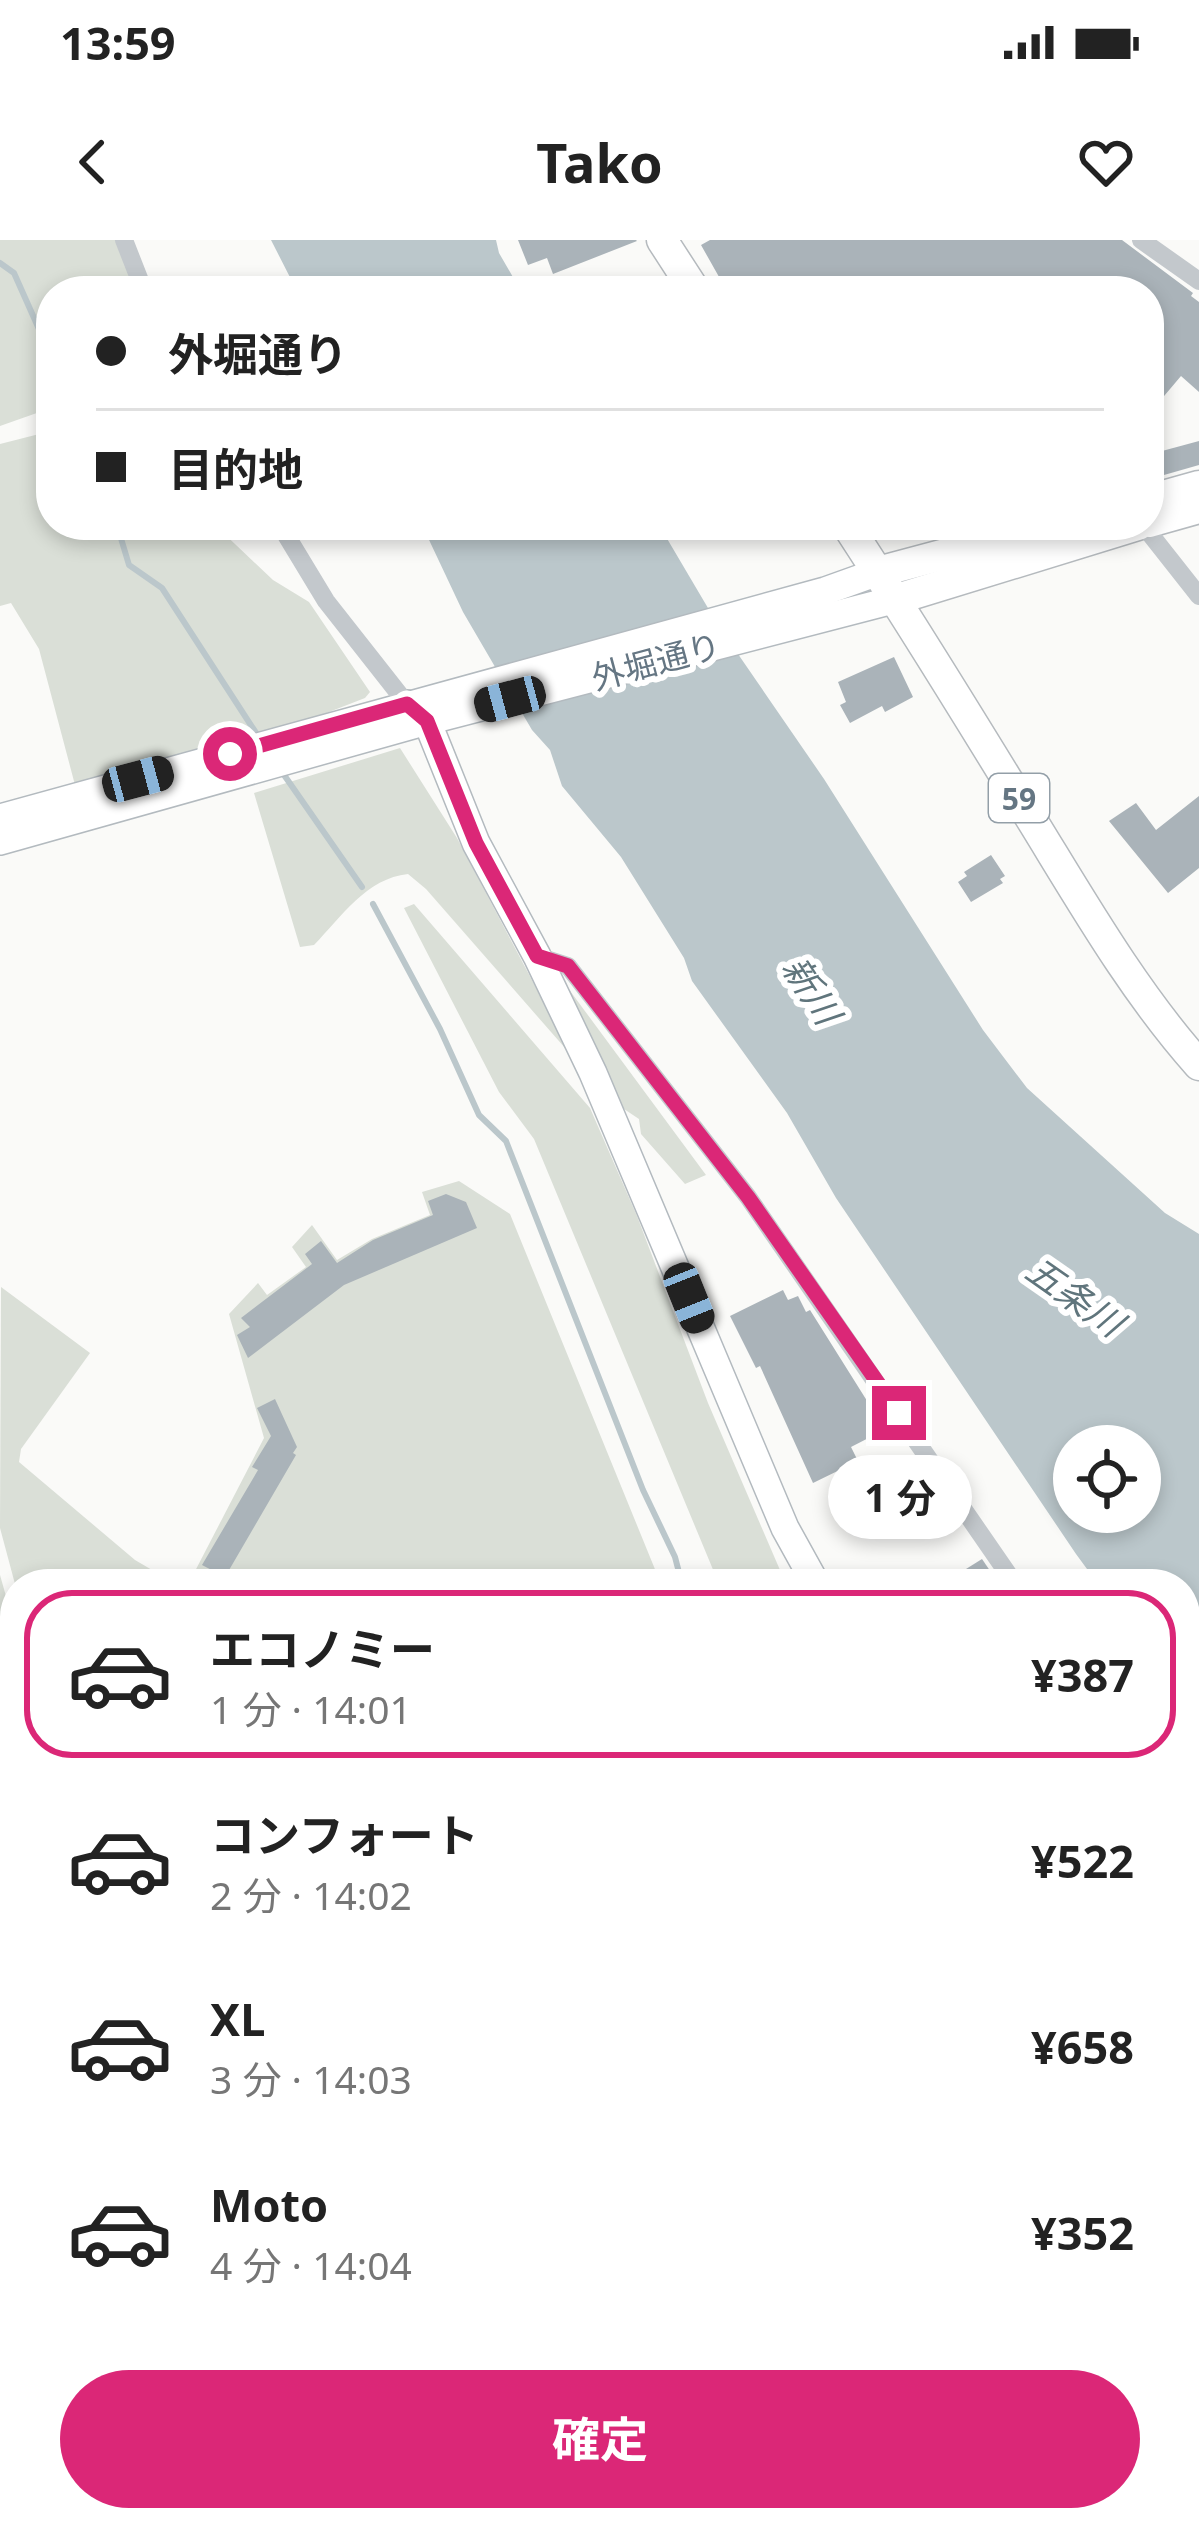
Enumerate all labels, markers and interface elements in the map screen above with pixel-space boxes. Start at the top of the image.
text: 13:59 [60,12,176,73]
text: Tako [536,125,663,199]
icon: back [60,129,126,195]
icon: heart [1073,129,1139,195]
text: 外堀通り [168,323,348,384]
text: 目的地 [168,438,303,499]
street label: 外堀通り [586,622,726,700]
car [471,672,549,726]
route start [203,727,257,781]
car [99,752,177,806]
road number: 59 [989,774,1049,822]
water label: 新川 [772,946,854,1037]
water label: 五条川 [1017,1245,1137,1349]
car [659,1258,719,1338]
route end [872,1386,926,1440]
map controls [1053,1425,1161,1533]
button: locate [1053,1425,1161,1533]
callout: 1 分 [827,1455,971,1539]
text: 1 分 [864,1470,936,1523]
text: エコノミー [210,1618,435,1679]
icon: car [66,1620,174,1728]
text: ¥387 [1031,1644,1134,1705]
text: 1 分 · 14:01 [210,1682,412,1735]
text: コンフォート [210,1804,479,1865]
icon: car [66,1806,174,1914]
text: ¥522 [1031,1830,1134,1891]
text: 2 分 · 14:02 [210,1868,412,1921]
text: XL [210,1988,265,2049]
icon: car [66,1992,174,2100]
text: ¥658 [1031,2016,1134,2077]
text: 3 分 · 14:03 [210,2052,412,2105]
text: Moto [210,2174,328,2235]
icon: car [66,2178,174,2286]
text: ¥352 [1031,2202,1134,2263]
text: 4 分 · 14:04 [210,2238,412,2291]
button: 確定 [60,2370,1140,2508]

